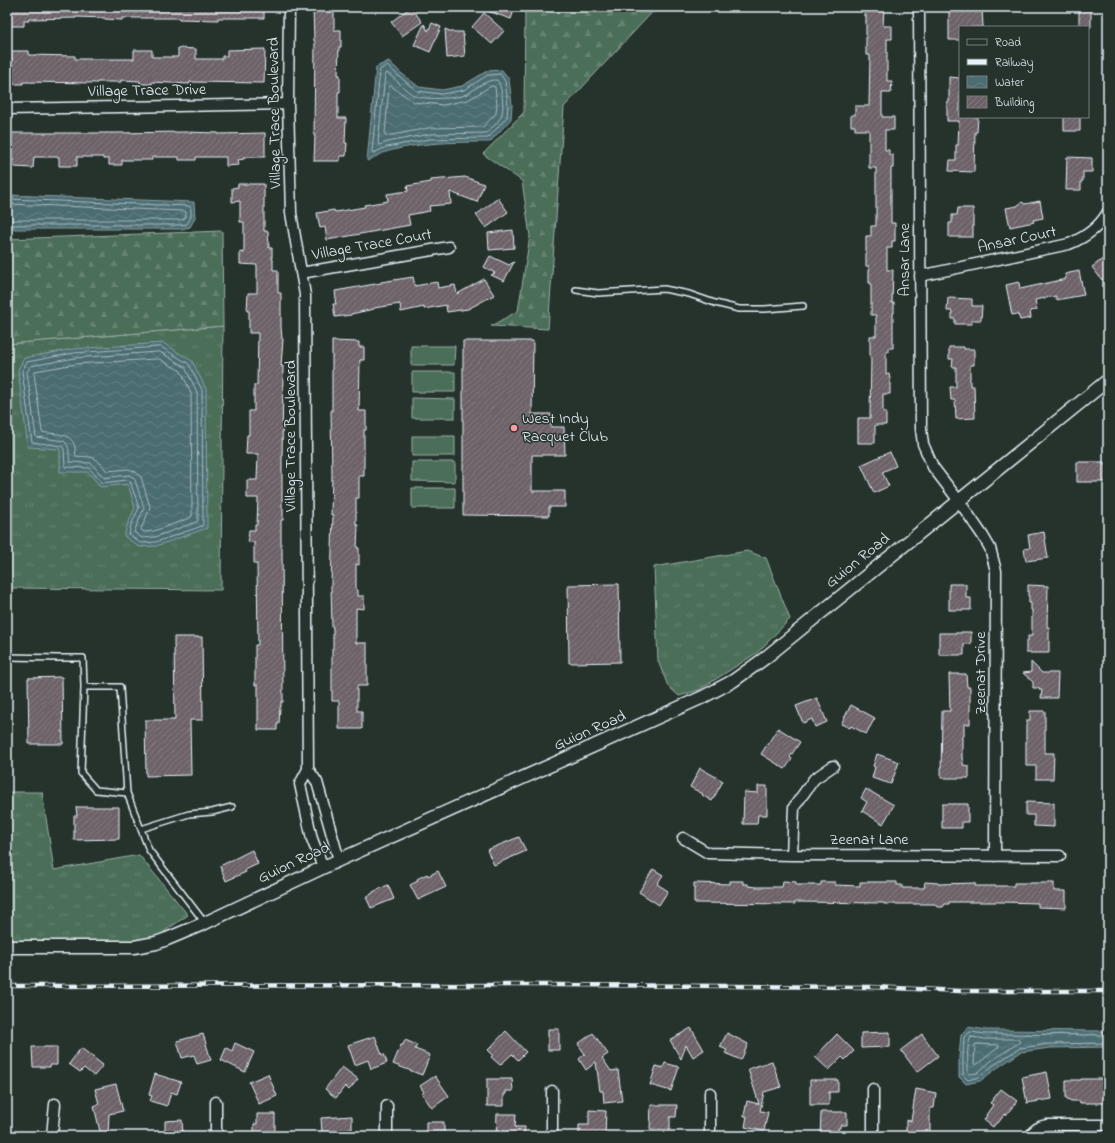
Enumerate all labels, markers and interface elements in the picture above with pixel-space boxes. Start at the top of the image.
legend [959,26,1089,118]
text: Road [995,34,1021,52]
street label: Village Trace Boulevard [262,37,288,190]
text: Railway [995,54,1034,73]
text: Water [995,74,1024,92]
street label: Village Trace Drive [87,78,207,104]
text: Building [994,94,1034,113]
street label: Ansar Court [975,220,1059,260]
street label: Village Trace Court [309,223,434,268]
street label: Ansar Lane [893,223,917,297]
street label: Village Trace Boulevard [279,360,303,513]
place label: West Indy Racquet Club [522,407,608,449]
marker: West Indy Racquet Club [509,423,519,433]
street label: Guion Road [821,527,895,595]
street label: Zeenat Drive [969,631,993,714]
street label: Guion Road [550,704,630,758]
street label: Zeenat Lane [830,828,909,852]
street label: Guion Road [254,836,334,890]

